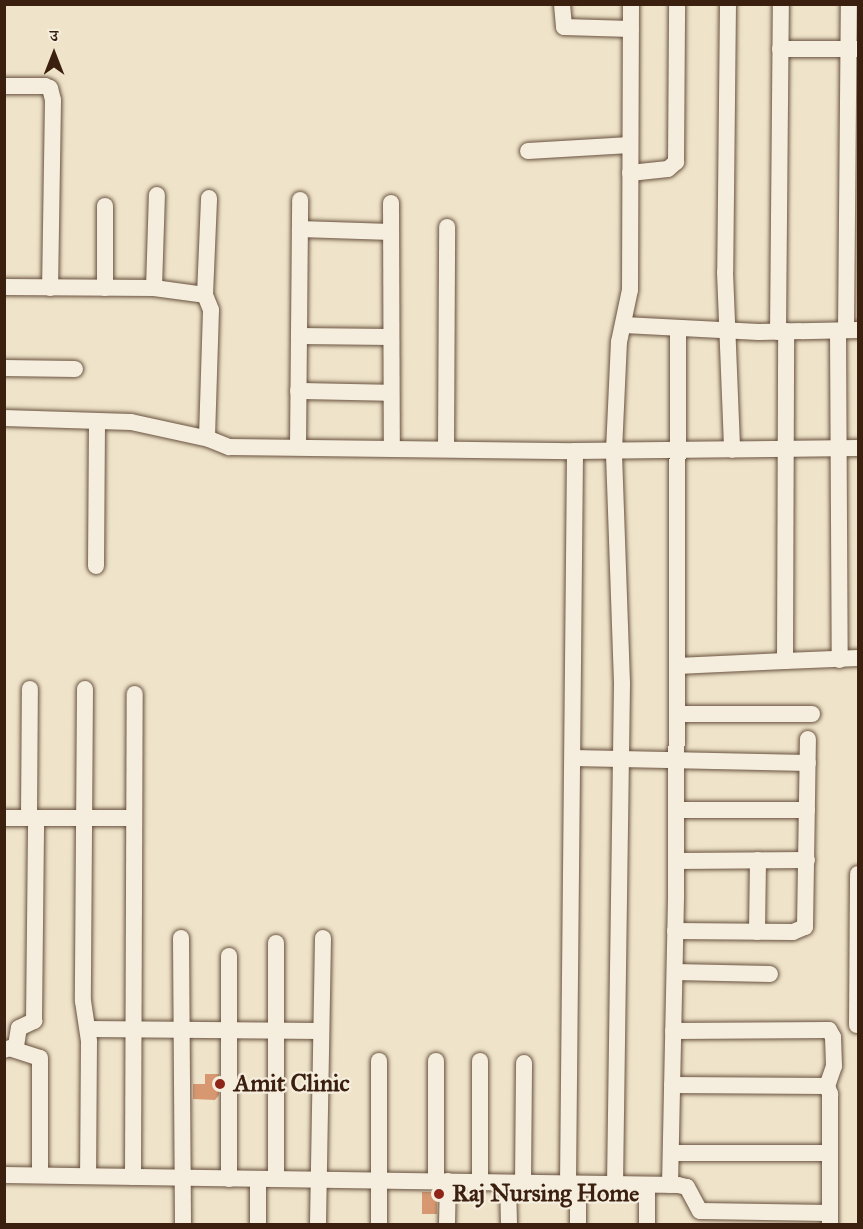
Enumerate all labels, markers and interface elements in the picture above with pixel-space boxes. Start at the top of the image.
north arrow [24,24,84,84]
text: उ [50,26,58,45]
place label: Amit Clinic [234,1070,350,1098]
marker: Amit Clinic [211,1075,229,1093]
place label: Raj Nursing Home [452,1180,639,1208]
marker: Raj Nursing Home [430,1185,448,1203]

